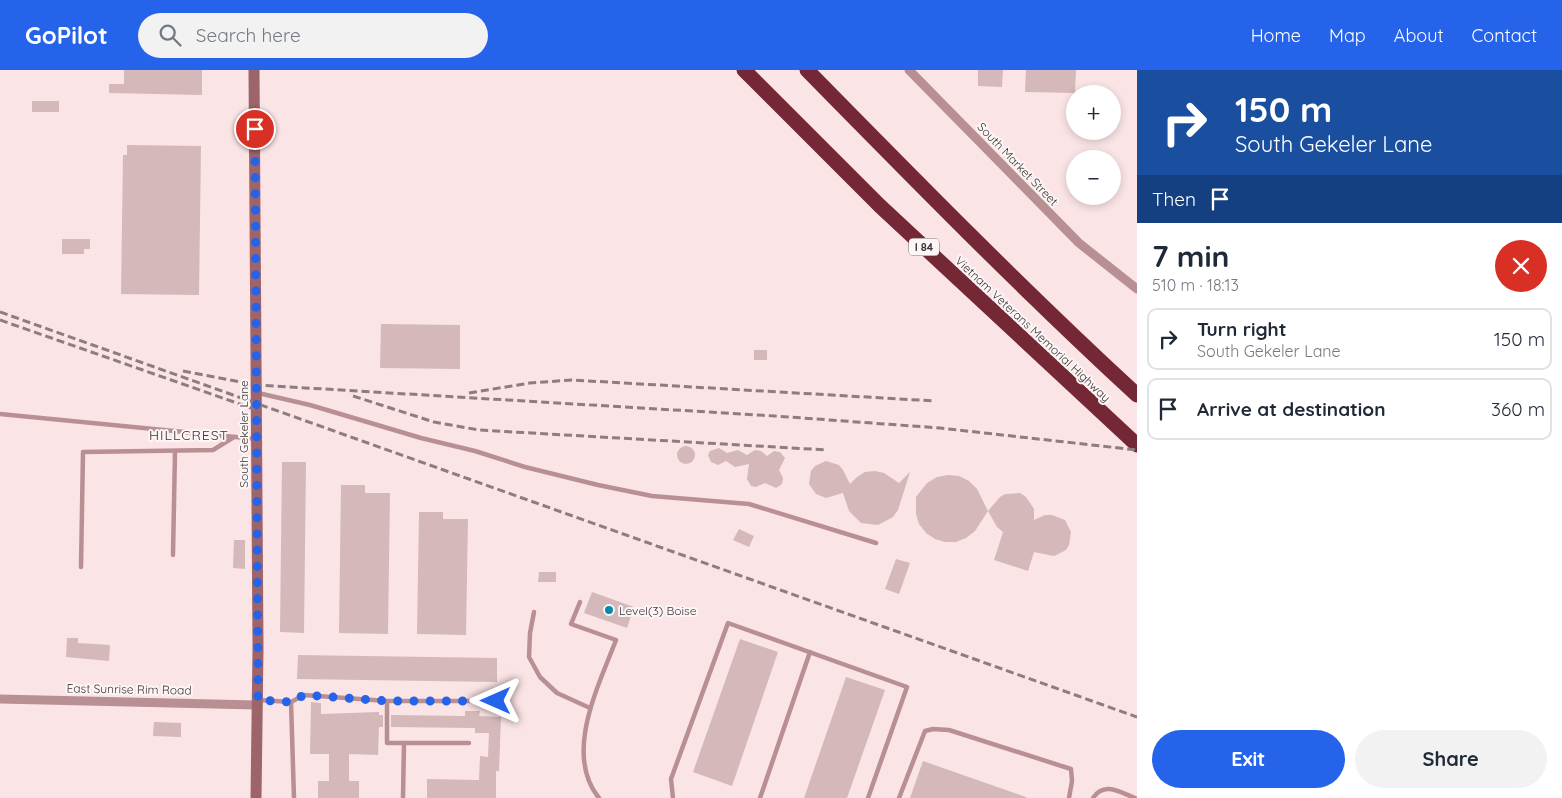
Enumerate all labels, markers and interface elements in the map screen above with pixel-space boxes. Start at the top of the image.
search box [138,13,488,58]
text: GoPilot [25,20,108,50]
icon: search [156,21,184,49]
text: Search here [196,23,301,47]
text: Home [1251,24,1301,47]
text: Map [1329,24,1366,47]
text: About [1394,24,1444,47]
text: Contact [1472,24,1537,47]
map controls [1066,85,1121,205]
button: + [1066,85,1121,140]
text: 150 m [1235,87,1332,131]
icon: right [1152,90,1217,155]
pin [234,108,276,150]
icon: arrive [241,115,269,143]
street label: South Market Street [974,119,1062,209]
text: South Gekeler Lane [1235,130,1433,158]
button: − [1066,150,1121,205]
icon: arrive [1206,185,1234,213]
text: Then [1152,187,1196,211]
text: 7 min [1152,237,1230,275]
road number: I 84 [909,238,939,256]
button: close [1495,240,1547,292]
street label: Vietnam Veterans Memorial Highway [952,253,1114,405]
text: 510 m · 18:13 [1152,275,1239,295]
text: Turn right [1197,317,1286,341]
icon: right [1154,325,1182,353]
text: 150 m [1494,327,1545,351]
text: South Gekeler Lane [1197,341,1341,361]
street label: South Gekeler Lane [236,380,251,488]
icon: arrive [1154,395,1182,423]
text: Arrive at destination [1197,397,1386,421]
text: 360 m [1491,397,1545,421]
district label: HILLCREST [149,426,229,444]
place label: Level(3) Boise [619,603,697,618]
marker: Level(3) Boise [603,604,615,616]
position arrow [469,674,521,726]
street label: East Sunrise Rim Road [66,680,192,698]
button: Exit [1152,730,1345,788]
button: Share [1355,730,1547,788]

